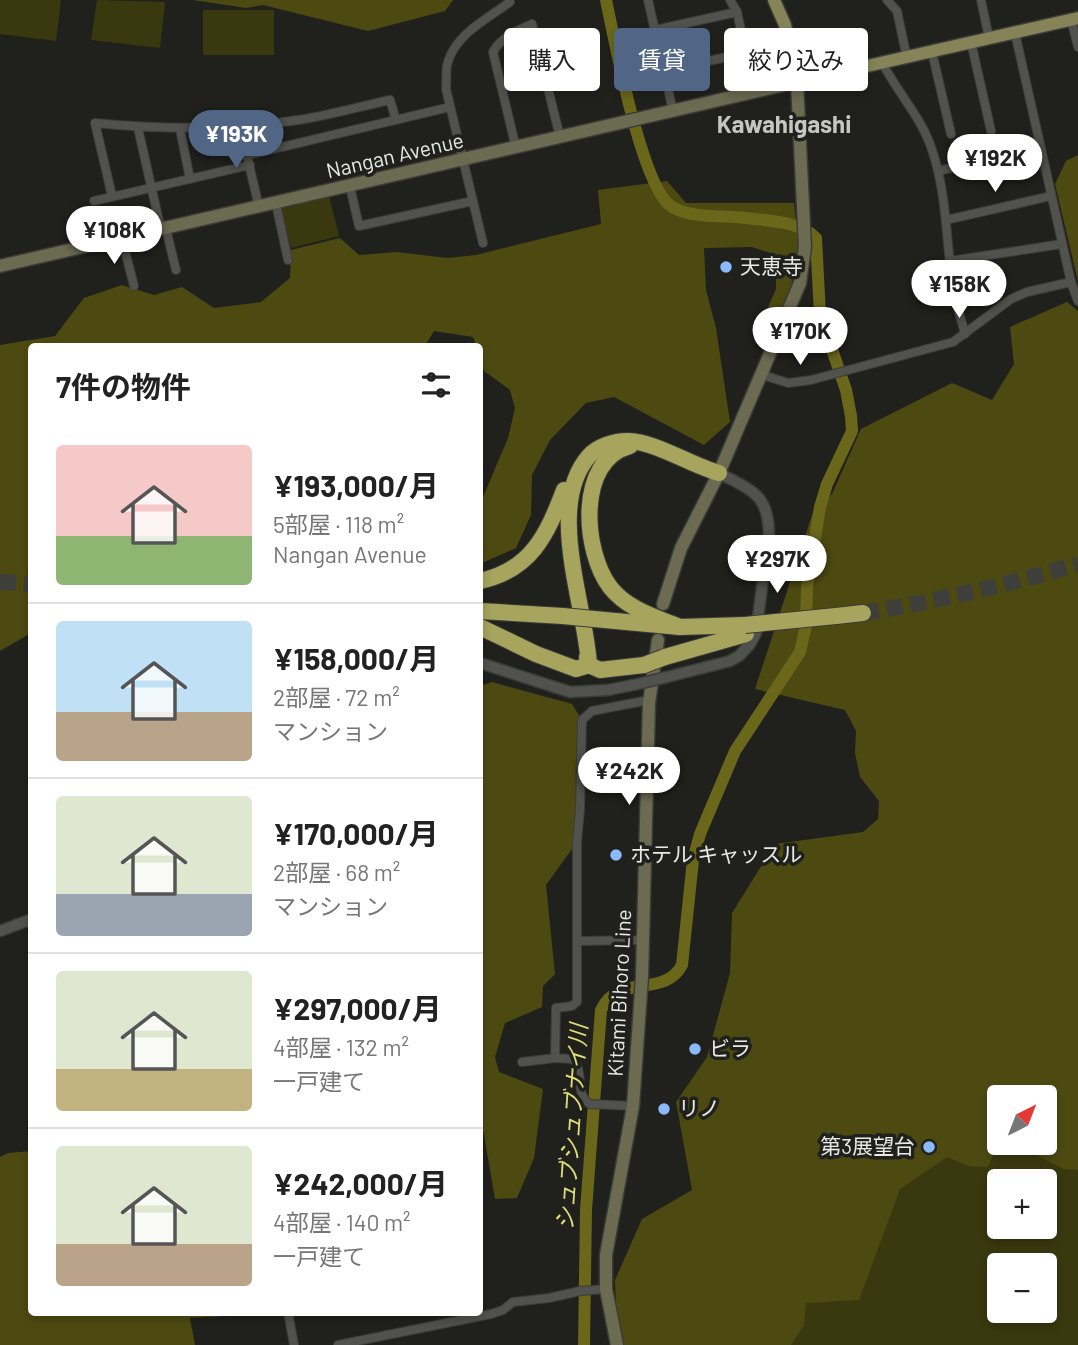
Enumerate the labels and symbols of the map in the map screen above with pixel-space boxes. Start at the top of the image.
district label: Kawahigashi [717,109,851,138]
pin: ¥193K [187,110,285,170]
street label: Nangan Avenue [323,127,466,183]
pin: ¥192K [946,134,1044,194]
pin: ¥108K [65,206,163,266]
place label: 天恵寺 [740,253,803,278]
marker: 天恵寺 [718,259,734,275]
pin: ¥158K [910,260,1008,320]
pin: ¥170K [751,308,849,367]
pin: ¥297K [728,536,826,595]
pin: ¥242K [580,748,678,807]
place label: ホテル キャッスル [630,841,802,866]
marker: ホテル キャッスル [608,847,624,863]
street label: Kitami Bihoro Line [602,909,635,1077]
water label: シュブシュブナイ川 [550,1020,592,1231]
place label: ビラ [709,1035,751,1060]
marker: ビラ [687,1041,703,1057]
north arrow [987,1085,1057,1155]
place label: リノ [678,1095,720,1120]
marker: リノ [656,1101,672,1117]
place label: 第3展望台 [820,1133,915,1158]
marker: 第3展望台 [921,1139,937,1155]

